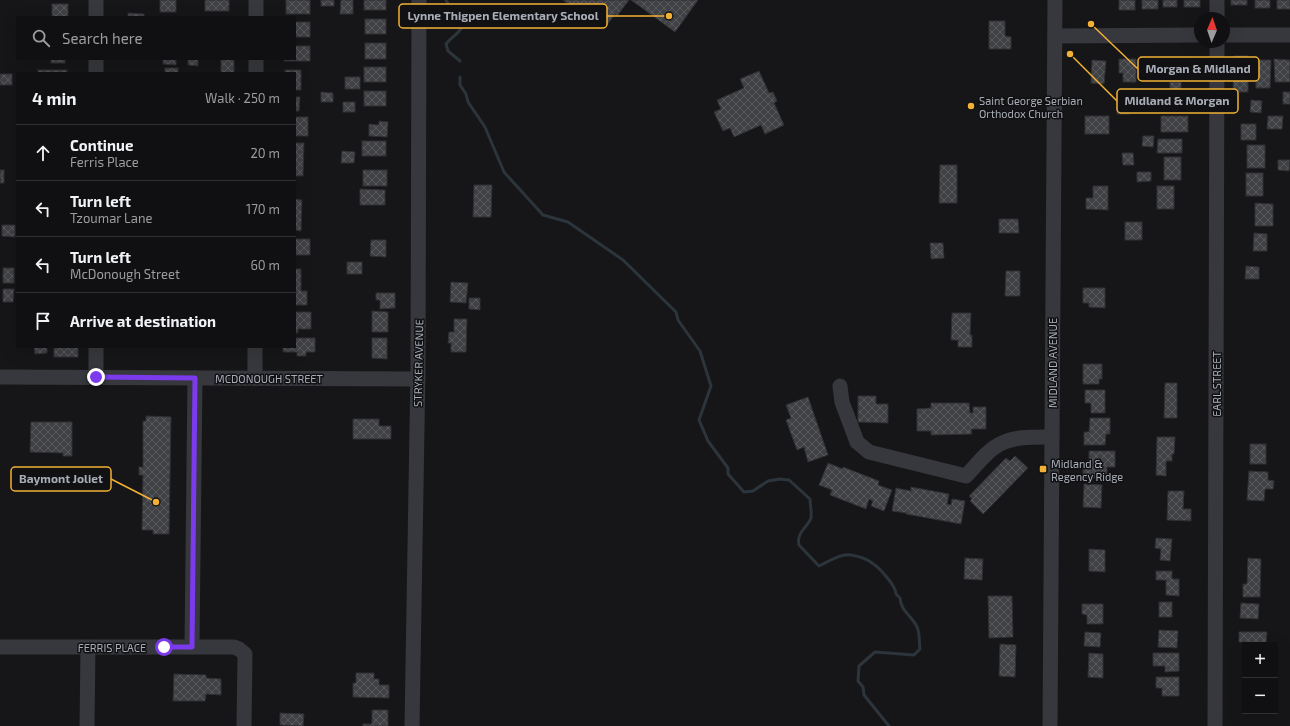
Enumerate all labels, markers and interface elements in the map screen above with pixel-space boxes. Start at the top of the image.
callout: Lynne Thigpen Elementary School [399,4,607,28]
text: Lynne Thigpen Elementary School [407,8,599,23]
north arrow [1194,12,1230,48]
search box [16,16,296,60]
icon: search [30,27,52,49]
text: Search here [62,29,143,47]
callout: Morgan & Midland [1138,57,1259,81]
text: Morgan & Midland [1145,61,1251,75]
text: 4 min [32,88,76,108]
callout: Midland & Morgan [1117,89,1238,113]
text: Walk · 250 m [205,90,280,106]
text: Midland & Morgan [1124,93,1230,107]
place label: Saint George Serbian Orthodox Church [979,94,1083,120]
marker: Saint George Serbian Orthodox Church [966,101,976,111]
text: Continue [70,136,133,154]
icon: ahead [32,142,54,164]
text: 20 m [251,145,280,161]
text: Ferris Place [70,154,139,170]
text: Turn left [70,192,131,210]
icon: left [32,198,54,220]
text: 170 m [246,201,280,217]
text: Tzoumar Lane [70,210,152,226]
text: Turn left [70,248,131,266]
icon: left [32,254,54,276]
text: 60 m [250,257,280,273]
text: McDonough Street [70,266,180,282]
icon: arrive [32,310,54,332]
text: Arrive at destination [70,312,216,330]
street label: MIDLAND AVENUE [1046,318,1059,408]
street label: STRYKER AVENUE [411,319,425,407]
street label: EARL STREET [1210,351,1223,417]
route end [87,368,105,386]
street label: MCDONOUGH STREET [215,372,323,385]
place label: Midland & Regency Ridge [1051,457,1123,483]
marker: Midland & Regency Ridge [1038,464,1048,474]
callout: Baymont Joliet [11,467,111,491]
text: Baymont Joliet [19,471,103,486]
route start [155,638,173,656]
street label: FERRIS PLACE [78,641,146,654]
map controls [1242,642,1278,714]
button: + [1242,642,1278,678]
button: − [1242,678,1278,714]

